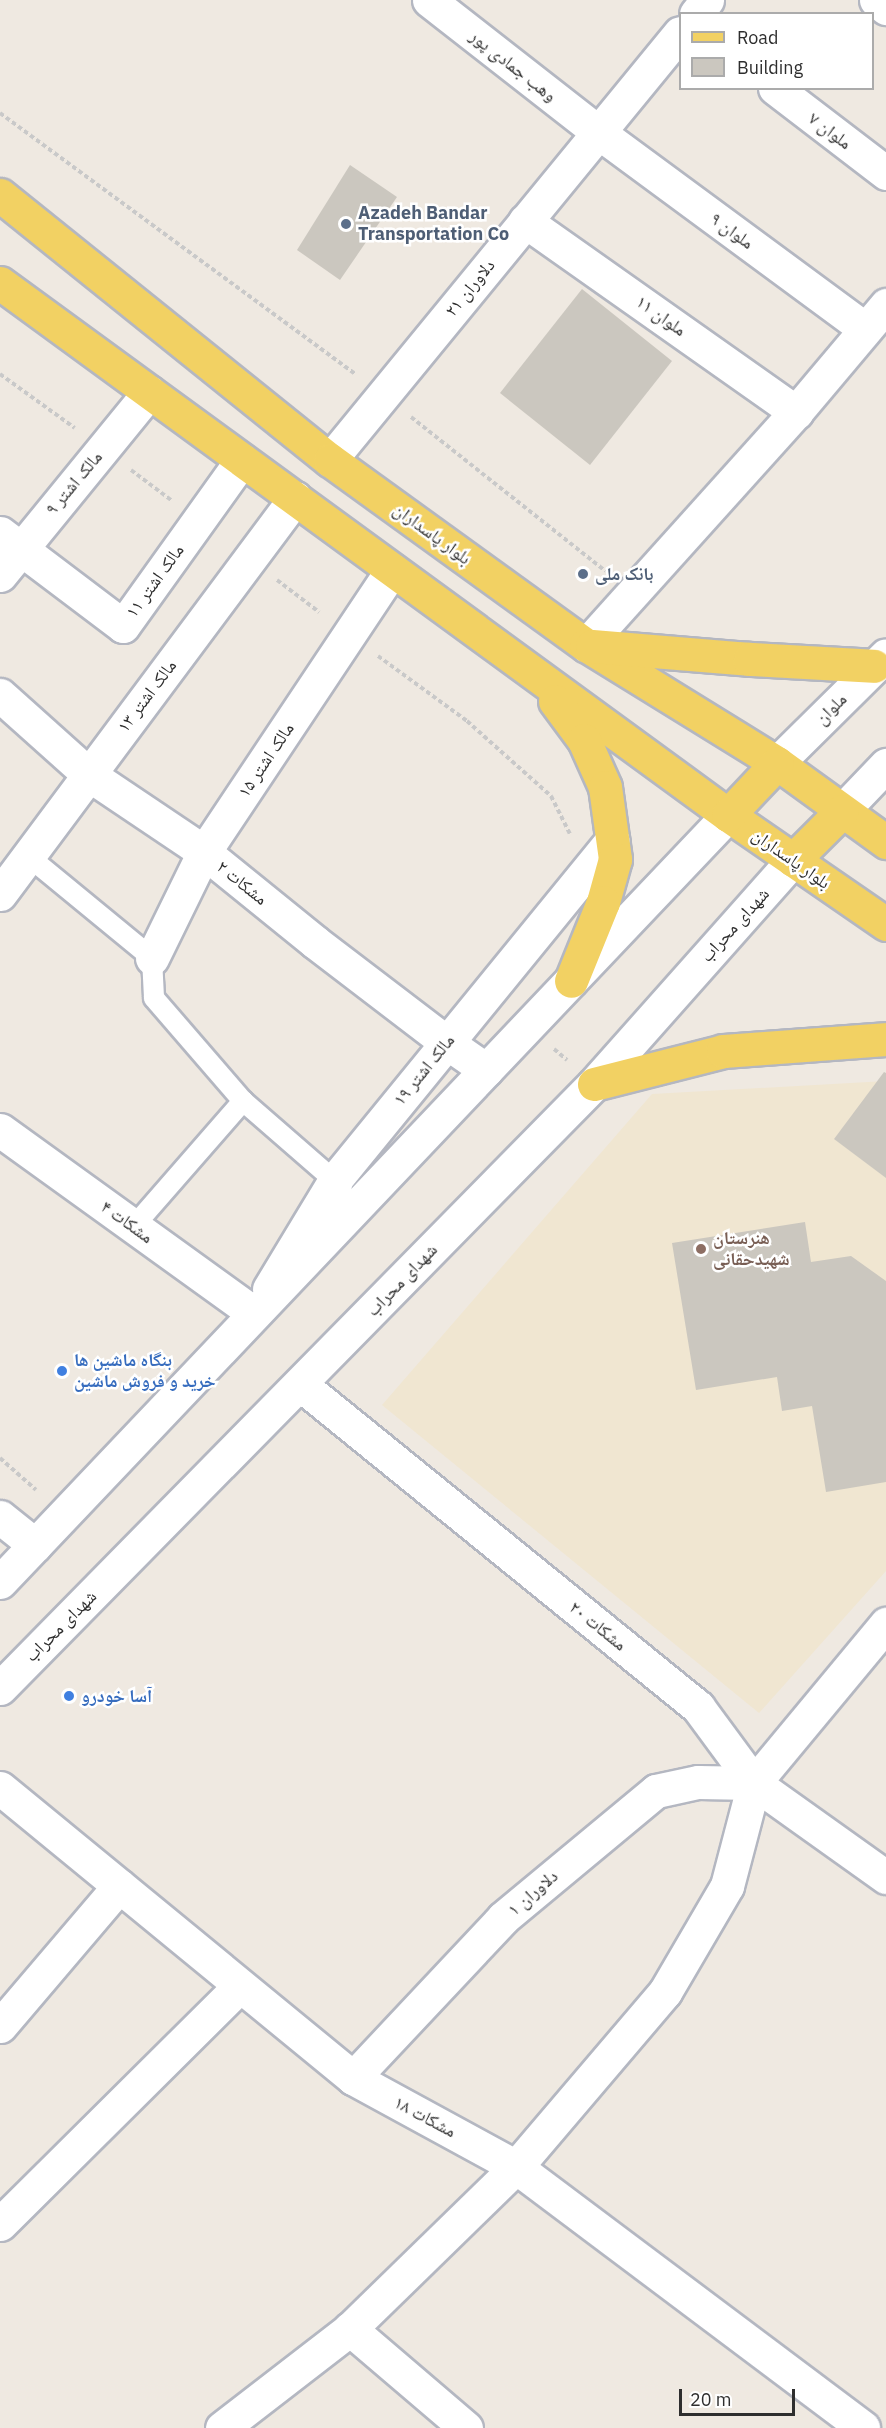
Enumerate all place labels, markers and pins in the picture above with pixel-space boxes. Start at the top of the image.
place label: Azadeh Bandar Transportation Co [358,203,509,246]
marker: Azadeh Bandar Transportation Co [339,217,353,231]
place label: بانک ملی [595,563,653,585]
marker: بانک ملی [576,567,590,581]
place label: هنرستان شهیدحقانی [713,1228,790,1270]
marker: هنرستان شهیدحقانی [694,1242,708,1256]
place label: بنگاه ماشین ها خرید و فروش ماشین [74,1350,216,1392]
marker: بنگاه ماشین ها خرید و فروش ماشین [55,1364,69,1378]
place label: آسا خودرو [81,1685,152,1707]
marker: آسا خودرو [62,1689,76,1703]

